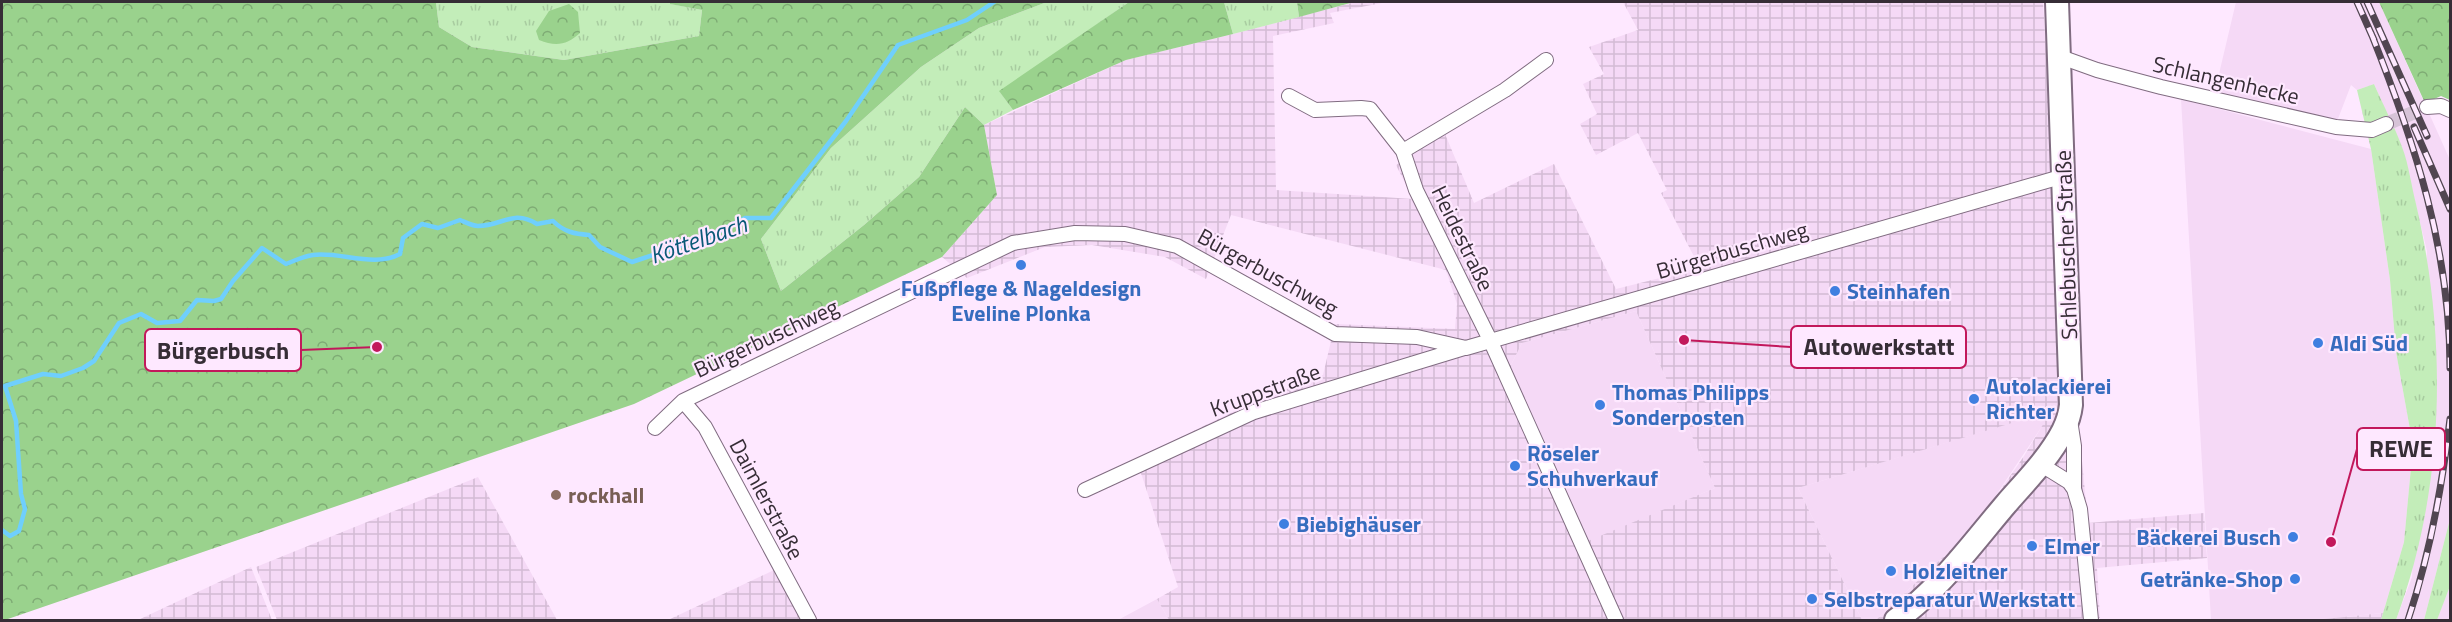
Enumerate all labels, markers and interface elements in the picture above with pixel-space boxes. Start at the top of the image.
street label: Schlangenhecke [2149,47,2303,113]
street label: Schlebuscher Straße [2046,150,2086,340]
street label: Heidestraße [1423,179,1503,297]
water label: Köttelbach [644,205,753,272]
street label: Bürgerbuschweg [1652,212,1812,288]
street label: Bürgerbuschweg [1191,219,1345,325]
marker: Fußpflege & Nageldesign Eveline Plonka [1014,258,1028,272]
place label: Fußpflege & Nageldesign Eveline Plonka [901,271,1141,330]
place label: Steinhafen [1847,274,1951,308]
marker: Steinhafen [1828,284,1842,298]
street label: Bürgerbuschweg [688,290,844,386]
callout: Autowerkstatt [1791,326,1966,368]
place label: Aldi Süd [2330,326,2408,360]
text: Autowerkstatt [1803,328,1955,364]
callout: Bürgerbusch [145,329,301,371]
text: Bürgerbusch [157,332,289,368]
marker: Aldi Süd [2311,336,2325,350]
street label: Kruppstraße [1205,354,1325,426]
place label: Autolackierei Richter [1986,369,2111,428]
place label: Thomas Philipps Sonderposten [1612,375,1769,434]
marker: Autolackierei Richter [1967,392,1981,406]
marker: Thomas Philipps Sonderposten [1593,398,1607,412]
callout: REWE [2357,428,2445,470]
text: REWE [2369,430,2433,466]
street label: Daimlerstraße [721,432,813,566]
place label: Röseler Schuhverkauf [1527,436,1658,495]
marker: Röseler Schuhverkauf [1508,459,1522,473]
place label: rockhall [568,478,644,512]
marker: rockhall [549,488,563,502]
place label: Biebighäuser [1296,507,1421,541]
marker: Biebighäuser [1277,517,1291,531]
place label: Bäckerei Busch [2136,520,2281,554]
place label: Elmer [2044,529,2100,563]
marker: Bäckerei Busch [2286,530,2300,544]
marker: Elmer [2025,539,2039,553]
place label: Holzleitner [1903,554,2008,588]
place label: Getränke-Shop [2140,562,2283,596]
marker: Holzleitner [1884,564,1898,578]
marker: Getränke-Shop [2288,572,2302,586]
place label: Selbstreparatur Werkstatt [1824,582,2075,616]
marker: Selbstreparatur Werkstatt [1805,592,1819,606]

